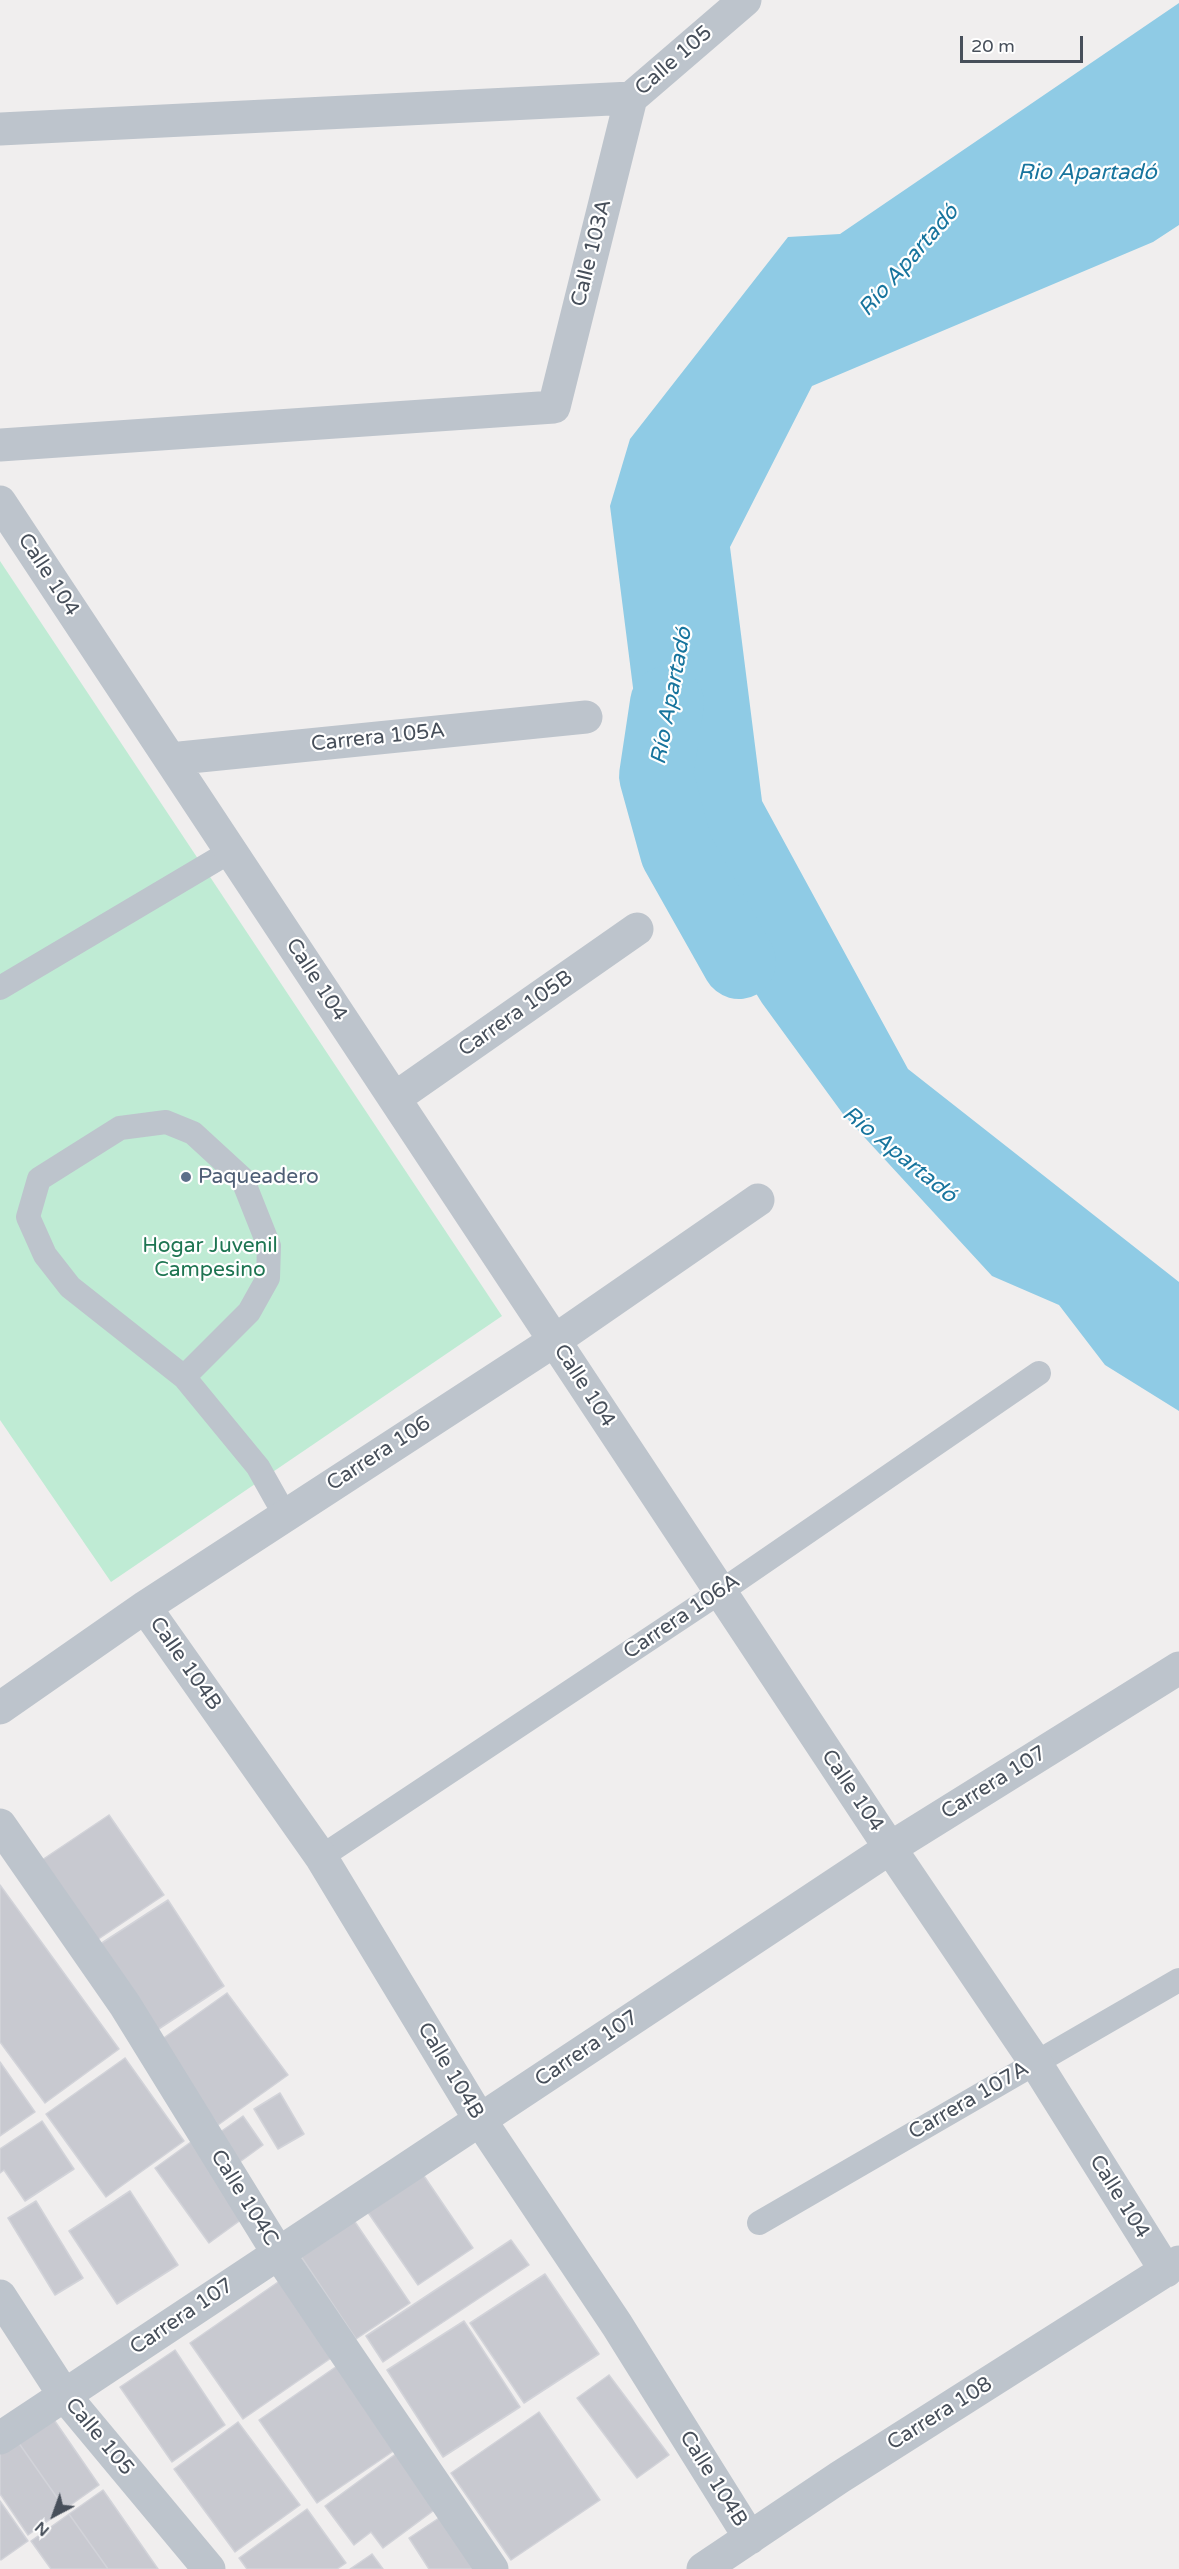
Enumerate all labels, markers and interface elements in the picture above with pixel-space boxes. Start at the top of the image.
street label: Calle 105 [630,21,718,101]
scale bar [963,24,1086,62]
text: 20 m [971,35,1015,57]
water label: Rio Apartadó [1017,160,1157,186]
street label: Calle 103A [567,197,617,309]
water label: Río Apartadó [853,200,965,322]
street label: Calle 104 [12,529,84,621]
water label: Río Apartadó [646,625,698,767]
street label: Carrera 105A [310,718,446,758]
street label: Calle 104 [280,934,352,1026]
street label: Carrera 105B [454,965,578,1063]
water label: Río Apartadó [837,1101,961,1209]
place label: Paqueadero [198,1164,319,1190]
marker: Paqueadero [179,1170,193,1184]
park label: Hogar Juvenil Campesino [142,1233,278,1283]
street label: Calle 104 [548,1340,620,1432]
street label: Carrera 106 [322,1411,436,1497]
street label: Carrera 106A [619,1569,745,1665]
street label: Calle 104B [144,1612,226,1716]
street label: Carrera 107 [937,1741,1051,1825]
street label: Calle 104 [815,1745,889,1837]
street label: Carrera 107 [531,2005,643,2093]
street label: Calle 104B [411,2018,489,2124]
street label: Carrera 107A [904,2056,1034,2146]
street label: Calle 104C [205,2145,283,2251]
street label: Calle 104 [1083,2151,1155,2243]
street label: Carrera 107 [126,2273,238,2361]
street label: Carrera 108 [883,2372,997,2456]
street label: Calle 105 [59,2393,139,2481]
street label: Calle 104B [674,2426,752,2532]
north arrow [24,2485,84,2545]
text: N [31,2517,54,2540]

